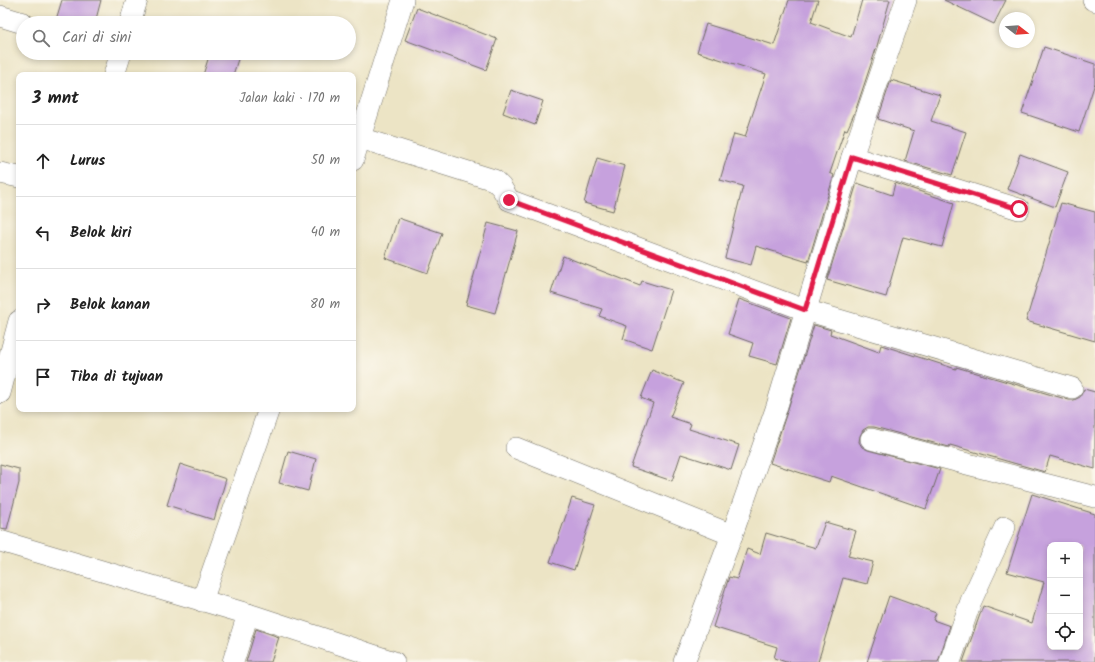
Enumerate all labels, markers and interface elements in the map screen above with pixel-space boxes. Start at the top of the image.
north arrow [999,12,1035,48]
search box [16,16,356,60]
text: Cari di sini [62,26,131,50]
icon: search [30,27,52,49]
text: 3 mnt [32,85,79,112]
text: Jalan kaki · 170 m [239,88,340,109]
text: Lurus [70,149,105,173]
icon: ahead [32,150,54,172]
text: 50 m [311,150,340,171]
route end [500,191,518,209]
route start [1010,200,1028,218]
text: Belok kiri [70,221,131,245]
icon: left [32,222,54,244]
text: 40 m [311,222,340,243]
text: Belok kanan [70,293,150,317]
icon: right [32,294,54,316]
text: 80 m [310,294,340,315]
text: Tiba di tujuan [70,365,163,389]
icon: arrive [32,366,54,388]
map controls [1047,542,1083,650]
button: + [1047,542,1083,578]
button: − [1047,578,1083,614]
button: locate [1047,614,1083,650]

